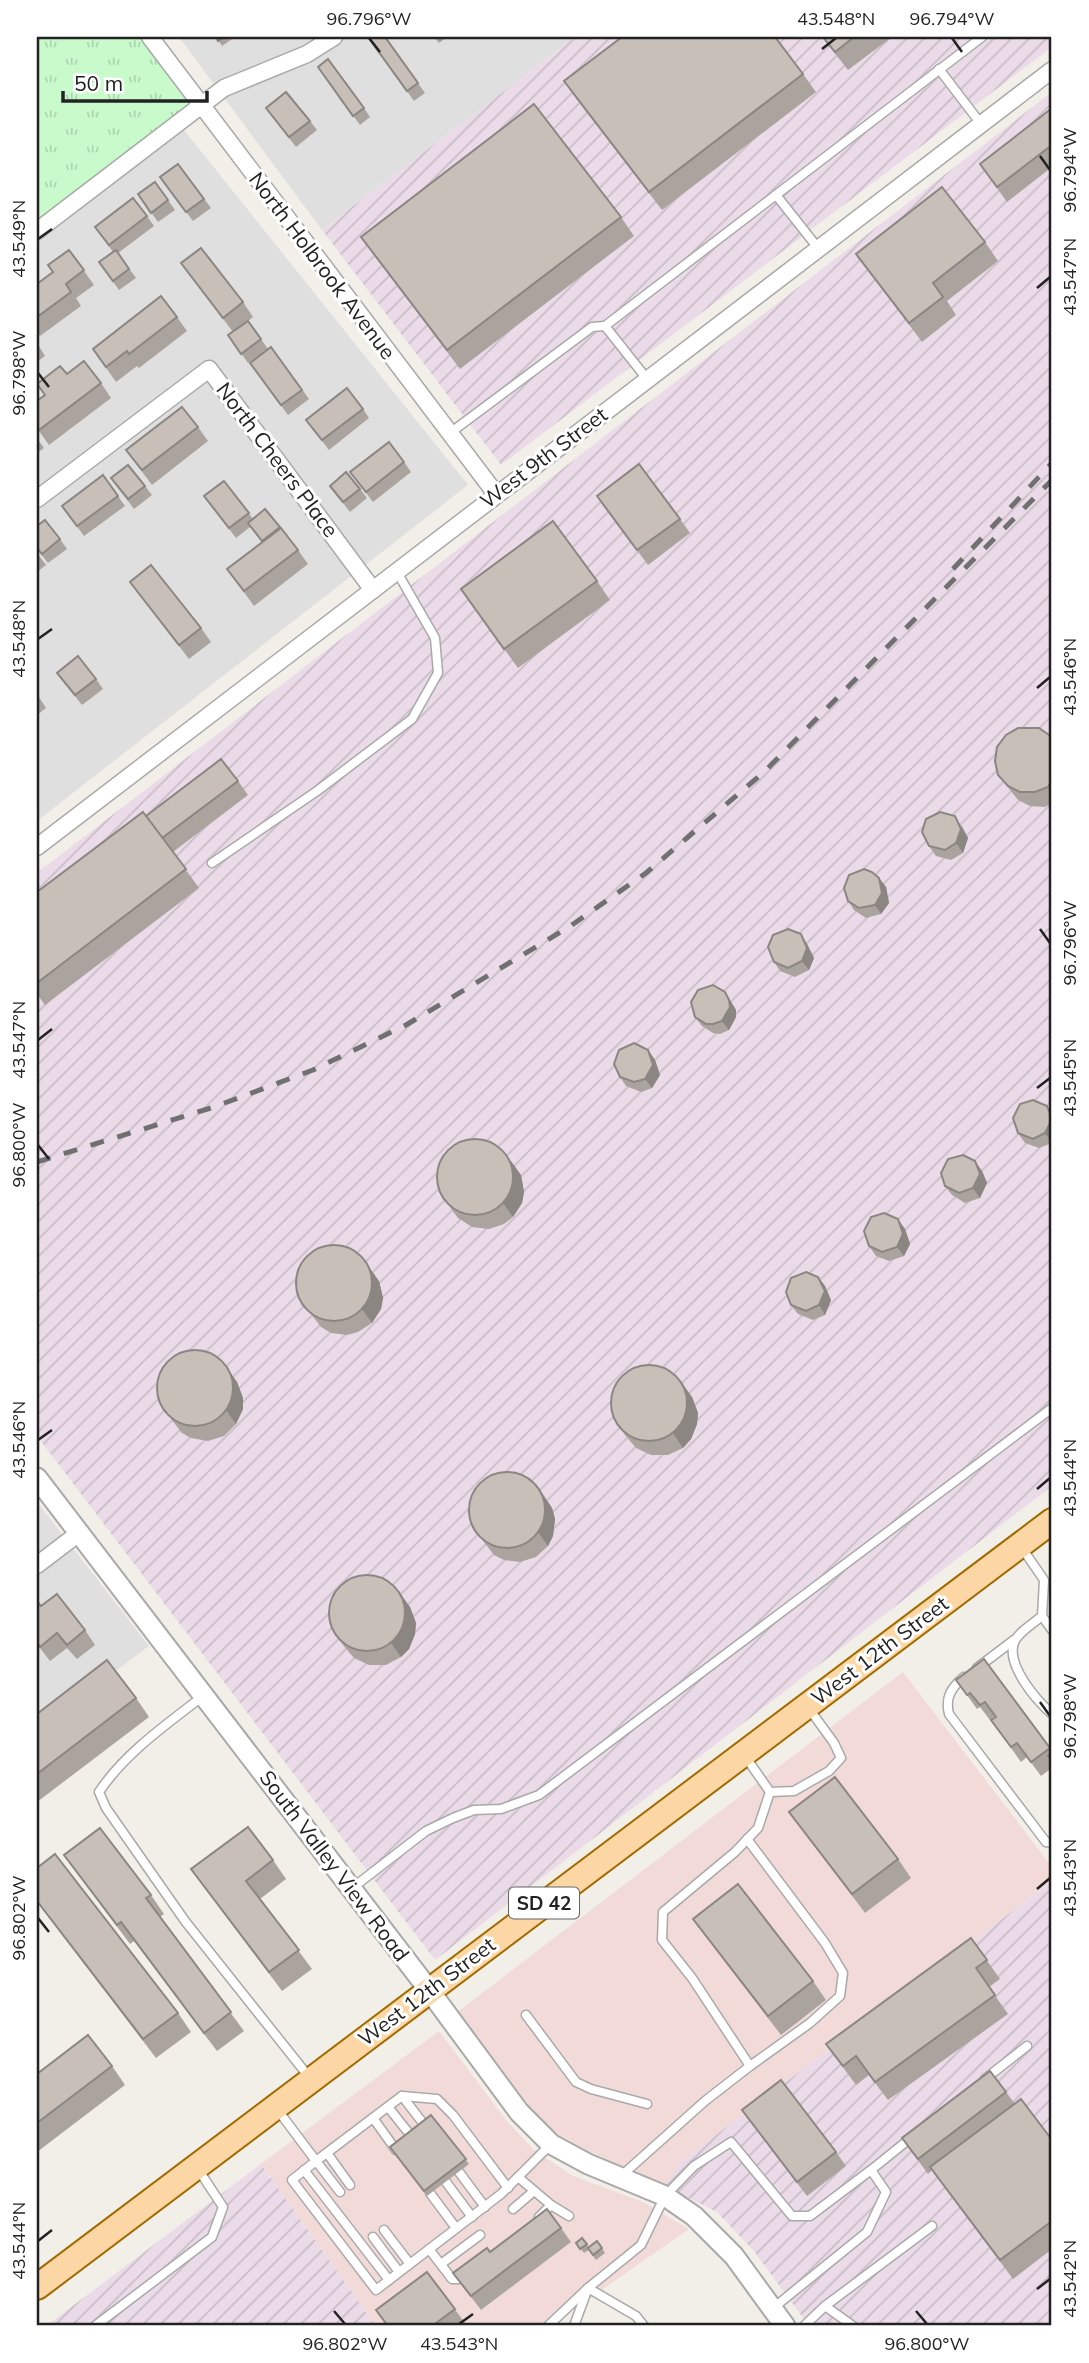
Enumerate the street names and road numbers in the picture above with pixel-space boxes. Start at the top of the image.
street label: North Holbrook Avenue [244,167,402,364]
street label: North Cheers Place [211,377,344,542]
street label: West 9th Street [475,401,612,513]
street label: West 12th Street [806,1590,953,1710]
street label: South Valley View Road [254,1765,415,1966]
road number: SD 42 [509,1887,579,1918]
street label: West 12th Street [353,1931,500,2051]

